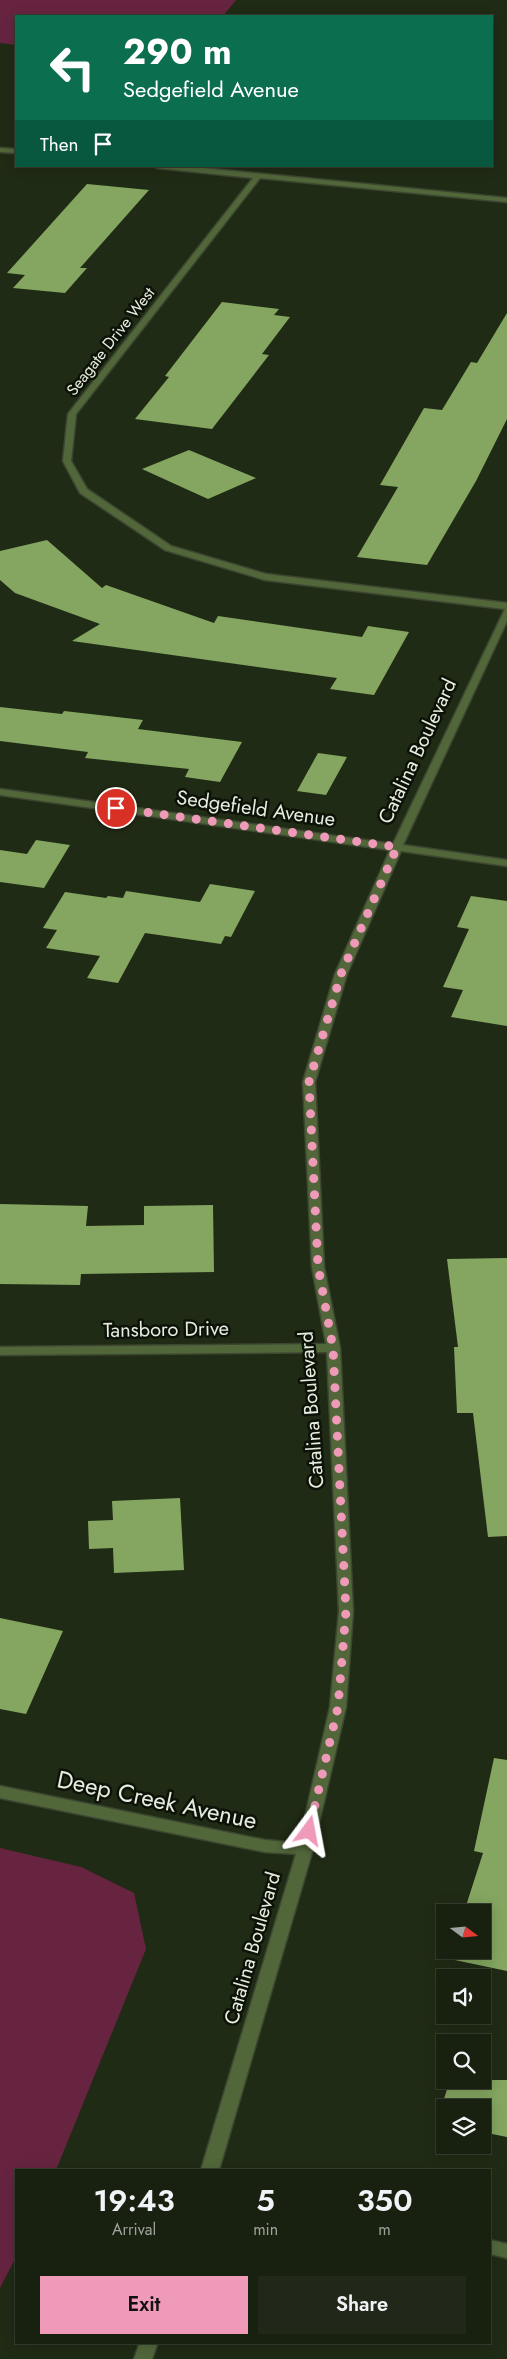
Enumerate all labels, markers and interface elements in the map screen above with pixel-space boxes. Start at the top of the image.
text: 290 m [123,27,232,77]
icon: left [40,35,105,100]
text: Sedgefield Avenue [123,73,299,105]
icon: arrive [89,130,117,158]
text: Then [40,131,79,158]
street label: Seagate Drive West [61,282,160,400]
street label: Catalina Boulevard [371,674,464,829]
street label: Sedgefield Avenue [175,783,337,834]
pin [95,787,137,829]
icon: arrive [102,794,130,822]
street label: Tansboro Drive [103,1314,229,1345]
street label: Catalina Boulevard [292,1330,331,1490]
street label: Deep Creek Avenue [54,1761,260,1838]
position arrow [282,1804,334,1856]
street label: Catalina Boulevard [217,1868,288,2028]
north arrow [436,1904,491,1959]
map controls [436,1904,491,2154]
button: sound [436,1969,491,2024]
button: search [436,2034,491,2089]
button: layers [436,2099,491,2154]
text: 19:43 [93,2179,175,2222]
text: 5 [256,2179,275,2222]
text: 350 [357,2179,412,2222]
text: Arrival [112,2218,156,2241]
text: min [253,2218,278,2241]
text: m [378,2218,391,2241]
button: Exit [40,2276,248,2334]
button: Share [258,2276,466,2334]

